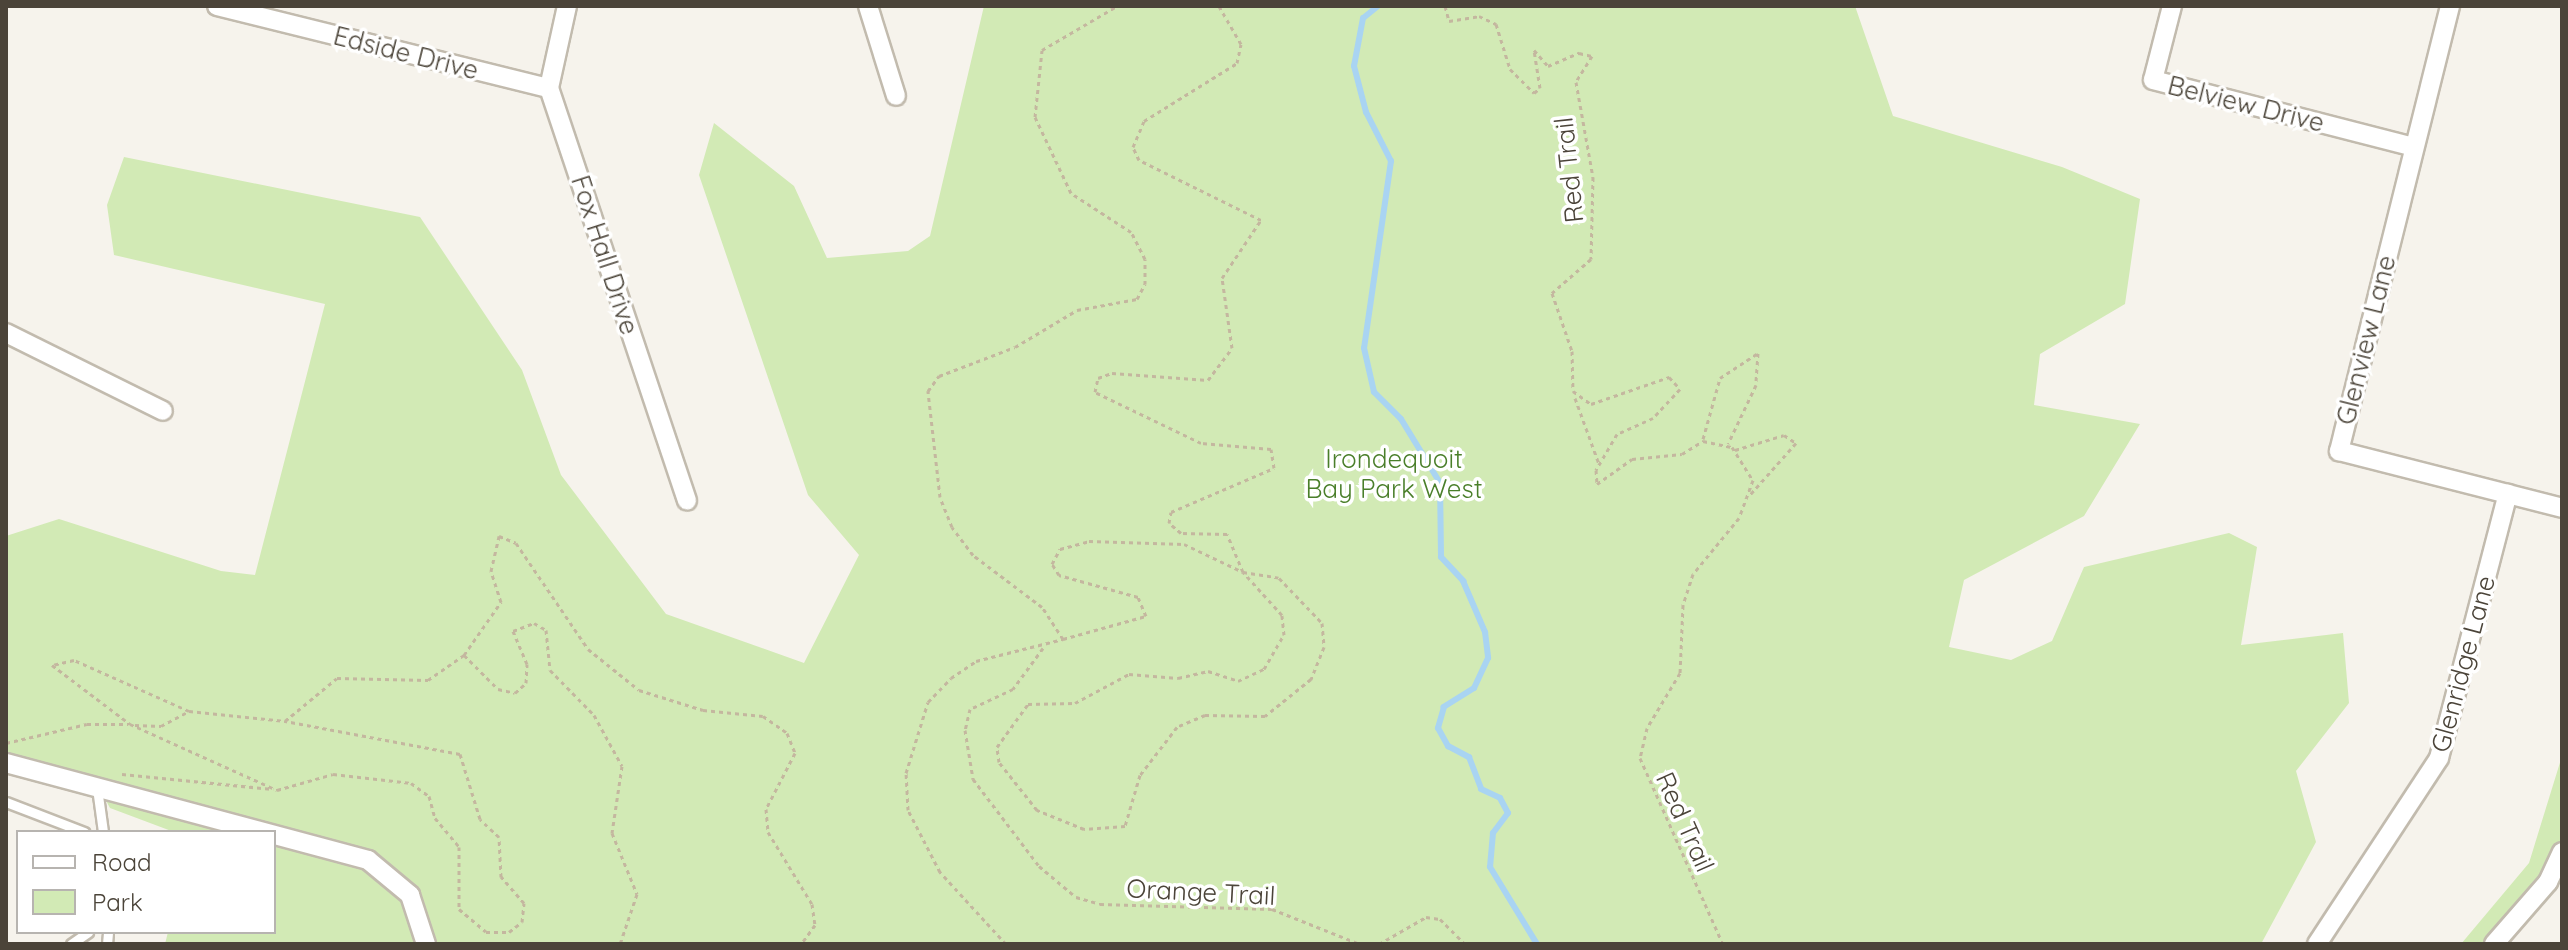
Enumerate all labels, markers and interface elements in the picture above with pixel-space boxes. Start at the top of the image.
street label: Edside Drive [330,20,482,86]
street label: Belview Drive [2165,69,2327,139]
street label: Red Trail [1548,116,1590,224]
street label: Fox Hall Drive [565,171,645,339]
street label: Glenview Lane [2330,252,2402,428]
park label: Irondequoit Bay Park West [1305,443,1483,504]
street label: Glenridge Lane [2424,572,2502,756]
street label: Red Trail [1649,767,1721,877]
legend [16,830,276,934]
text: Road [92,847,152,877]
street label: Orange Trail [1126,873,1276,911]
text: Park [92,887,143,917]

